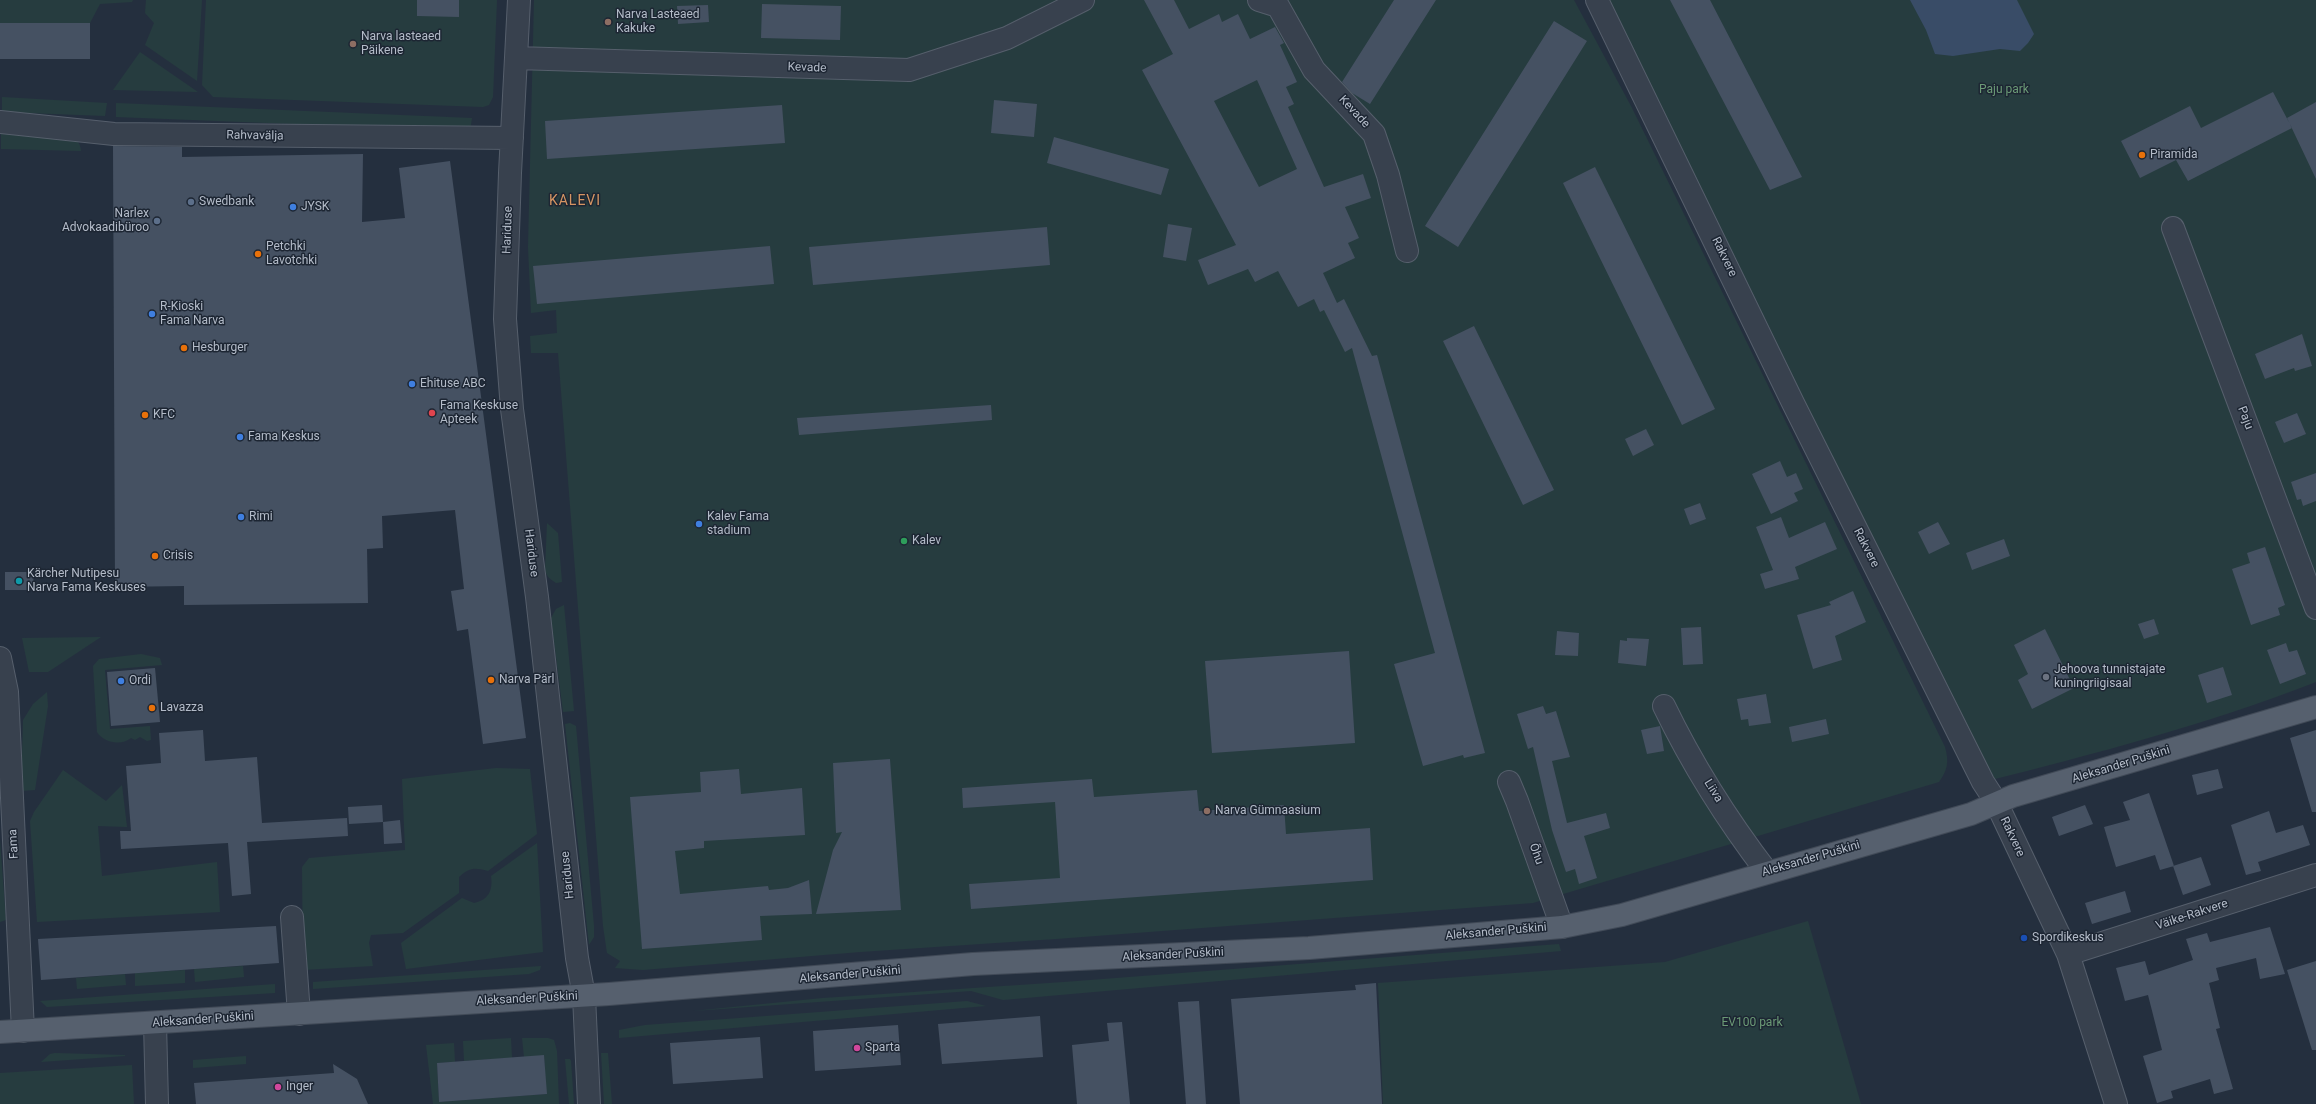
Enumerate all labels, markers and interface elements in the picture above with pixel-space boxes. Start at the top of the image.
place label: Narva Lasteaed Kakuke [616,8,700,36]
marker: Narva Lasteaed Kakuke [603,17,613,27]
place label: Narva lasteaed Päikene [361,30,441,58]
marker: Narva lasteaed Päikene [348,39,358,49]
street label: Kevade [787,60,827,76]
park label: Paju park [1979,83,2029,97]
street label: Kevade [1335,93,1373,131]
street label: Rahvavälja [226,128,284,144]
place label: Piramida [2150,148,2198,162]
marker: Piramida [2137,150,2147,160]
district label: KALEVI [549,193,601,209]
place label: Swedbank [199,195,254,209]
marker: Swedbank [186,197,196,207]
place label: JYSK [301,200,329,214]
marker: JYSK [288,202,298,212]
street label: Hariduse [500,206,516,254]
place label: Narlex Advokaadibüroo [62,207,149,235]
marker: Narlex Advokaadibüroo [152,216,162,226]
street label: Rakvere [1708,235,1740,279]
place label: Petchki Lavotchki [266,240,317,268]
marker: Petchki Lavotchki [253,249,263,259]
place label: R-Kioski Fama Narva [160,300,224,328]
marker: R-Kioski Fama Narva [147,309,157,319]
place label: Hesburger [192,341,248,355]
marker: Hesburger [179,343,189,353]
place label: Ehituse ABC [420,377,486,391]
marker: Ehituse ABC [407,379,417,389]
place label: Fama Keskuse Apteek [440,399,518,427]
street label: Paju [2234,404,2256,432]
place label: KFC [153,408,175,422]
marker: Fama Keskuse Apteek [427,408,437,418]
marker: KFC [140,410,150,420]
place label: Fama Keskus [248,430,320,444]
marker: Fama Keskus [235,432,245,442]
place label: Rimi [249,510,273,524]
place label: Kalev Fama stadium [707,510,769,538]
marker: Rimi [236,512,246,522]
marker: Kalev Fama stadium [694,519,704,529]
street label: Rakvere [1850,526,1882,570]
street label: Hariduse [521,528,541,578]
place label: Kalev [912,534,941,548]
marker: Kalev [899,536,909,546]
place label: Crisis [163,549,193,563]
marker: Crisis [150,551,160,561]
place label: Kärcher Nutipesu Narva Fama Keskuses [27,567,146,595]
marker: Kärcher Nutipesu Narva Fama Keskuses [14,576,24,586]
place label: Jehoova tunnistajate kuningriigisaal [2054,663,2165,691]
marker: Jehoova tunnistajate kuningriigisaal [2041,672,2051,682]
place label: Narva Pärl [499,673,555,687]
place label: Ordi [129,674,151,688]
marker: Narva Pärl [486,675,496,685]
marker: Ordi [116,676,126,686]
place label: Lavazza [160,701,204,715]
marker: Lavazza [147,703,157,713]
street label: Aleksander Puškini [2070,743,2172,787]
street label: Liiva [1700,777,1726,805]
place label: Narva Gümnaasium [1215,804,1321,818]
marker: Narva Gümnaasium [1202,806,1212,816]
street label: Rakvere [1997,815,2027,859]
street label: Fama [6,829,22,859]
street label: Aleksander Puškini [1760,838,1862,880]
street label: Õhu [1526,841,1546,867]
street label: Hariduse [558,850,578,900]
street label: Väike-Rakvere [2154,897,2230,933]
street label: Aleksander Puškini [1445,920,1547,944]
place label: Spordikeskus [2032,931,2104,945]
marker: Spordikeskus [2019,933,2029,943]
street label: Aleksander Puškini [1122,945,1224,965]
street label: Aleksander Puškini [799,963,901,987]
street label: Aleksander Puškini [476,989,578,1009]
street label: Aleksander Puškini [152,1009,254,1031]
park label: EV100 park [1721,1016,1783,1030]
place label: Sparta [865,1041,900,1055]
marker: Sparta [852,1043,862,1053]
place label: Inger [286,1080,313,1094]
marker: Inger [273,1082,283,1092]

